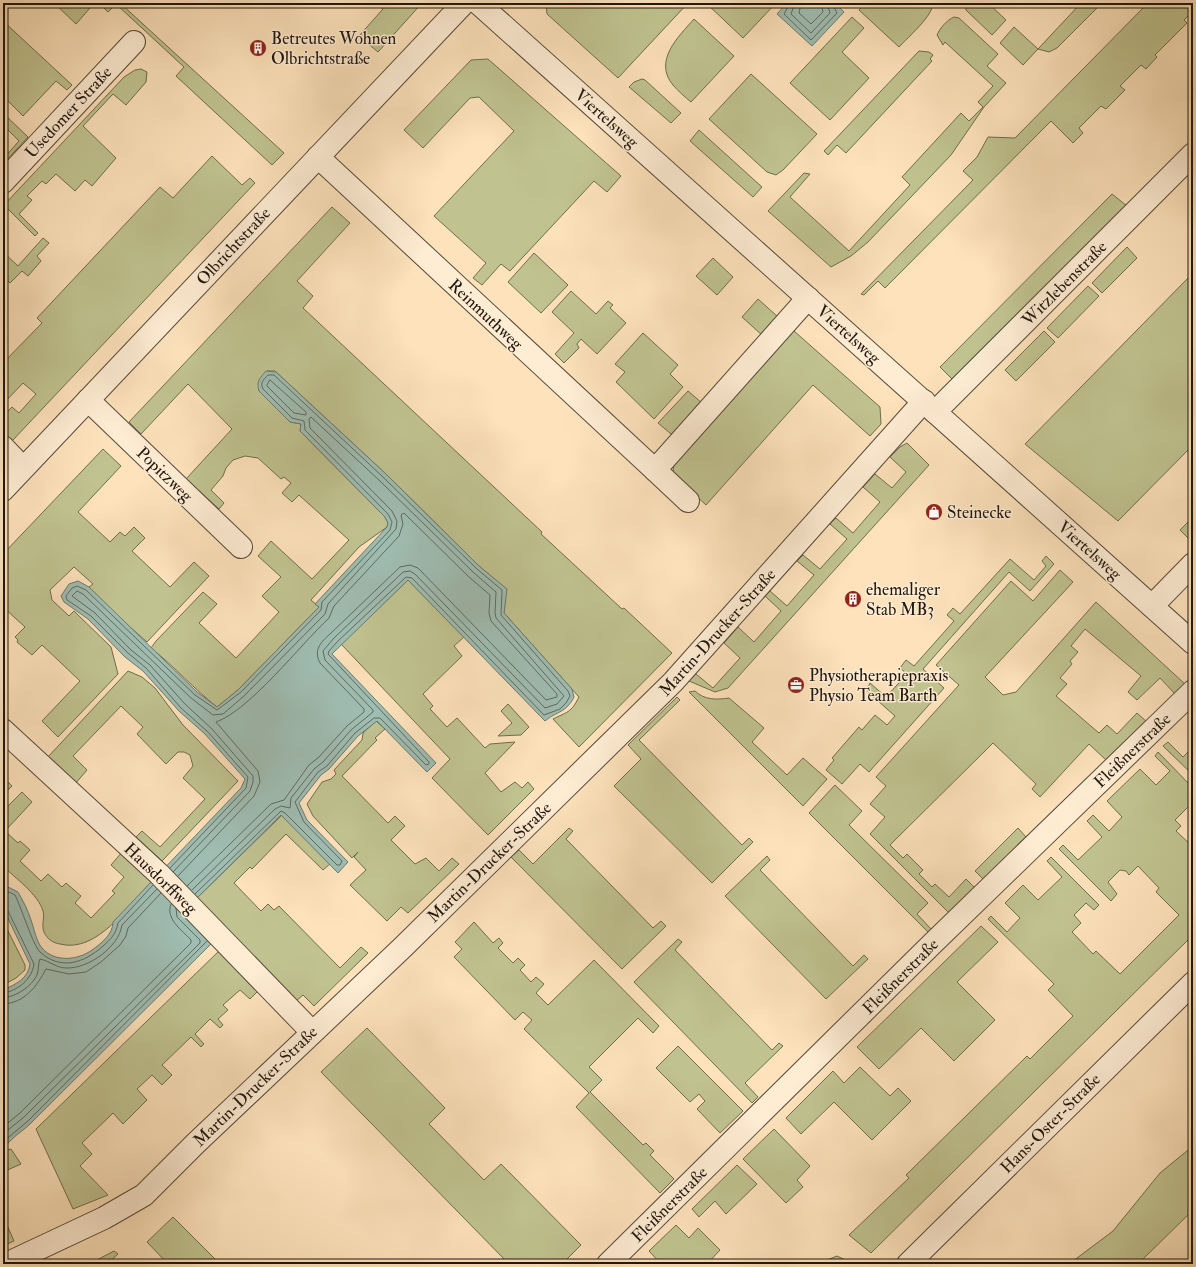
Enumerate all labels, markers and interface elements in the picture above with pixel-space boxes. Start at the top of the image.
place label: Betreutes Wohnen Olbrichtstraße [271,28,397,69]
building icon: Betreutes Wohnen Olbrichtstraße [248,38,268,58]
street label: Usedomer Straße [20,62,116,163]
street label: Viertelsweg [570,84,643,153]
street label: Olbrichtstraße [192,203,275,290]
street label: Witzlebenstraße [1017,236,1111,331]
street label: Reinmuthweg [444,275,528,355]
street label: Viertelsweg [812,300,885,369]
street label: Popitzweg [131,442,198,507]
shop icon: Steinecke [924,502,944,522]
place label: Steinecke [947,502,1011,523]
street label: Viertelsweg [1053,516,1126,585]
street label: Martin-Drucker-Straße [655,564,780,701]
place label: ehemaliger Stab MB3 [866,579,941,620]
building icon: ehemaliger Stab MB3 [843,589,863,609]
place label: Physiotherapiepraxis Physio Team Barth [809,665,948,707]
office icon: Physiotherapiepraxis Physio Team Barth [786,675,806,695]
street label: Fleißnerstraße [1089,708,1175,792]
street label: Martin-Drucker-Straße [423,798,556,927]
street label: Hausdorffweg [120,838,202,919]
street label: Fleißnerstraße [858,934,943,1019]
street label: Martin-Drucker-Straße [189,1022,322,1151]
street label: Hans-Oster-Straße [996,1069,1105,1178]
street label: Fleißnerstraße [627,1162,712,1247]

